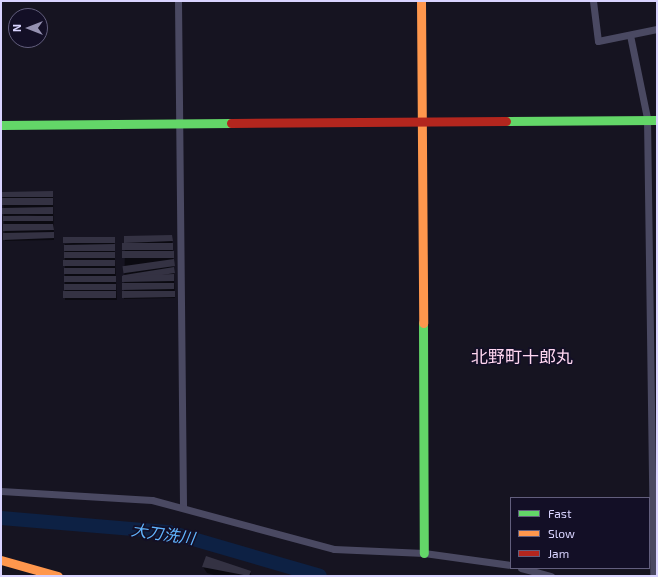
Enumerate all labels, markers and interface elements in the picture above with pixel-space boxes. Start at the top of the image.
north arrow [8,8,48,48]
text: N [10,24,23,32]
district label: 北野町十郎丸 [471,347,573,367]
legend [510,497,650,569]
text: Fast [548,506,571,520]
water label: 大刀洗川 [130,520,196,548]
text: Slow [548,526,575,540]
text: Jam [548,546,569,560]

